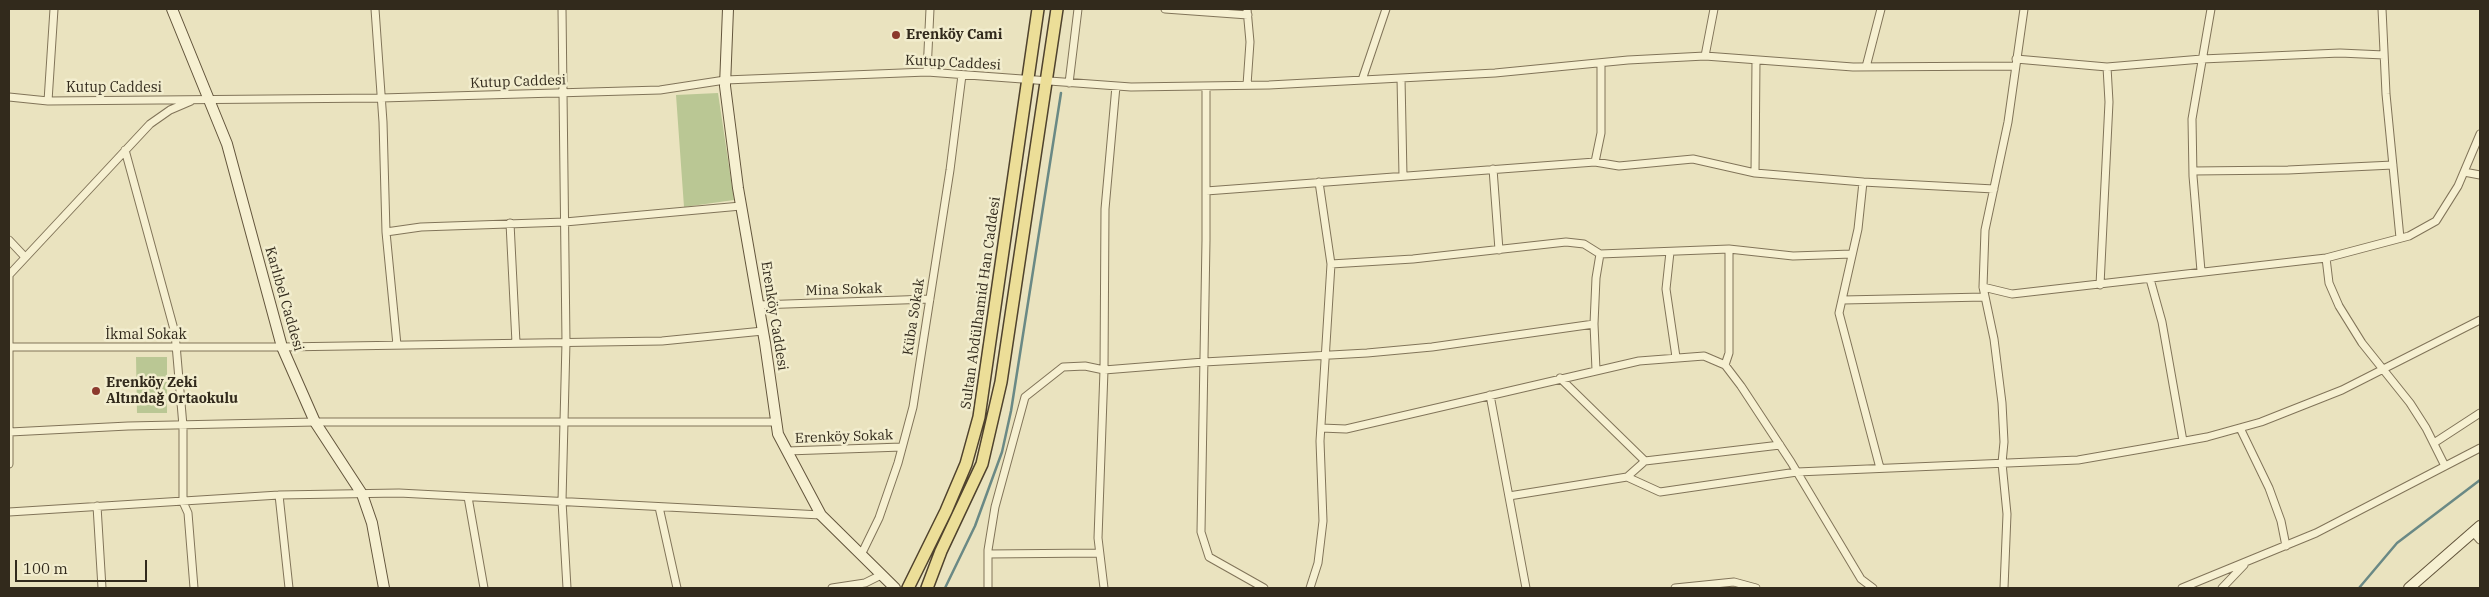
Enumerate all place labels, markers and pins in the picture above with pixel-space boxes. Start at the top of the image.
place label: Erenköy Cami [906,27,1002,43]
marker: Erenköy Cami [890,29,902,41]
place label: Erenköy Zeki Altındağ Ortaokulu [106,375,238,408]
marker: Erenköy Zeki Altındağ Ortaokulu [90,385,102,397]

